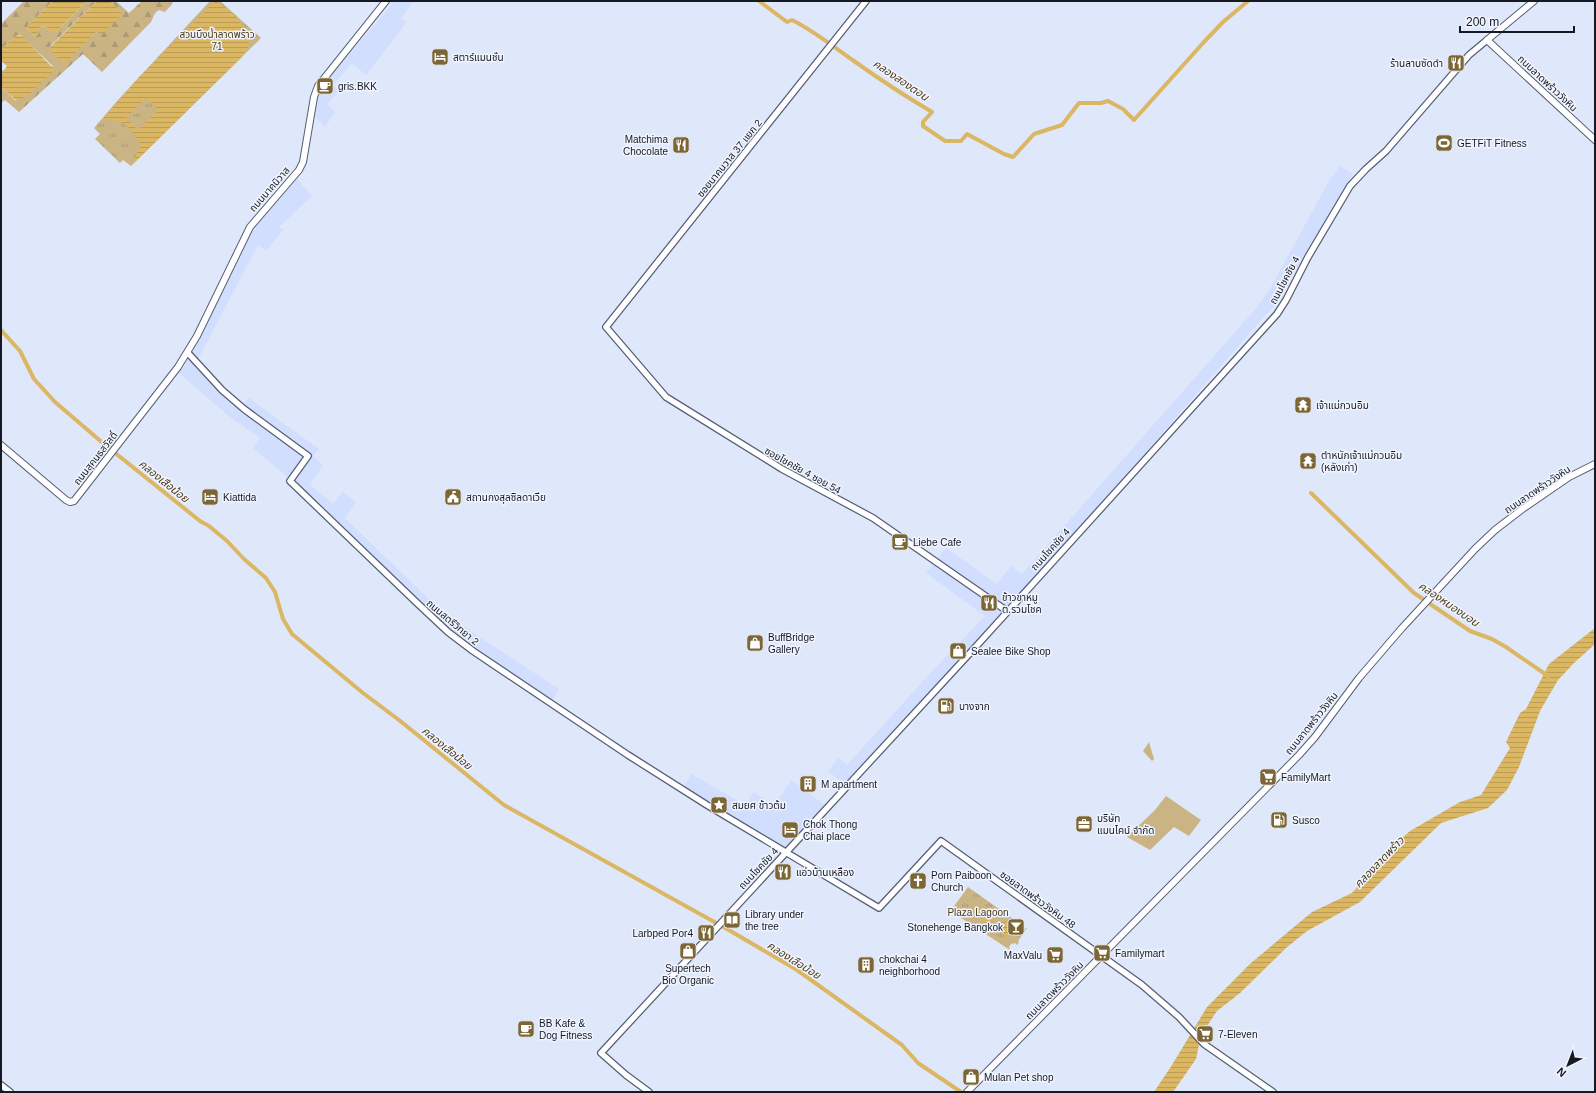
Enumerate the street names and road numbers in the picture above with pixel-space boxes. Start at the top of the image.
street label: ถนนลาดพร้าววังหิน [1516,53,1580,114]
street label: ซอยนาคนวาส 37 แยก 2 [695,117,764,199]
street label: ถนนนาคนิวาส [247,165,292,214]
street label: ถนนโชคชัย 4 [1267,254,1302,306]
street label: ถนนสุคนธสวัสดิ์ [71,429,120,488]
street label: ซอยโชคชัย 4 ซอย 54 [763,445,843,496]
street label: ถนนลาดพร้าววังหิน [1502,463,1572,516]
street label: ถนนโชคชัย 4 [1029,526,1072,573]
street label: ถนนสตรีวิทยา 2 [424,597,481,648]
street label: ถนนลาดพร้าววังหิน [1283,690,1340,757]
street label: ถนนโชคชัย 4 [736,845,781,891]
street label: ซอยลาดพร้าววังหิน 48 [998,868,1078,931]
street label: ถนนลาดพร้าววังหิน [1023,959,1086,1022]

